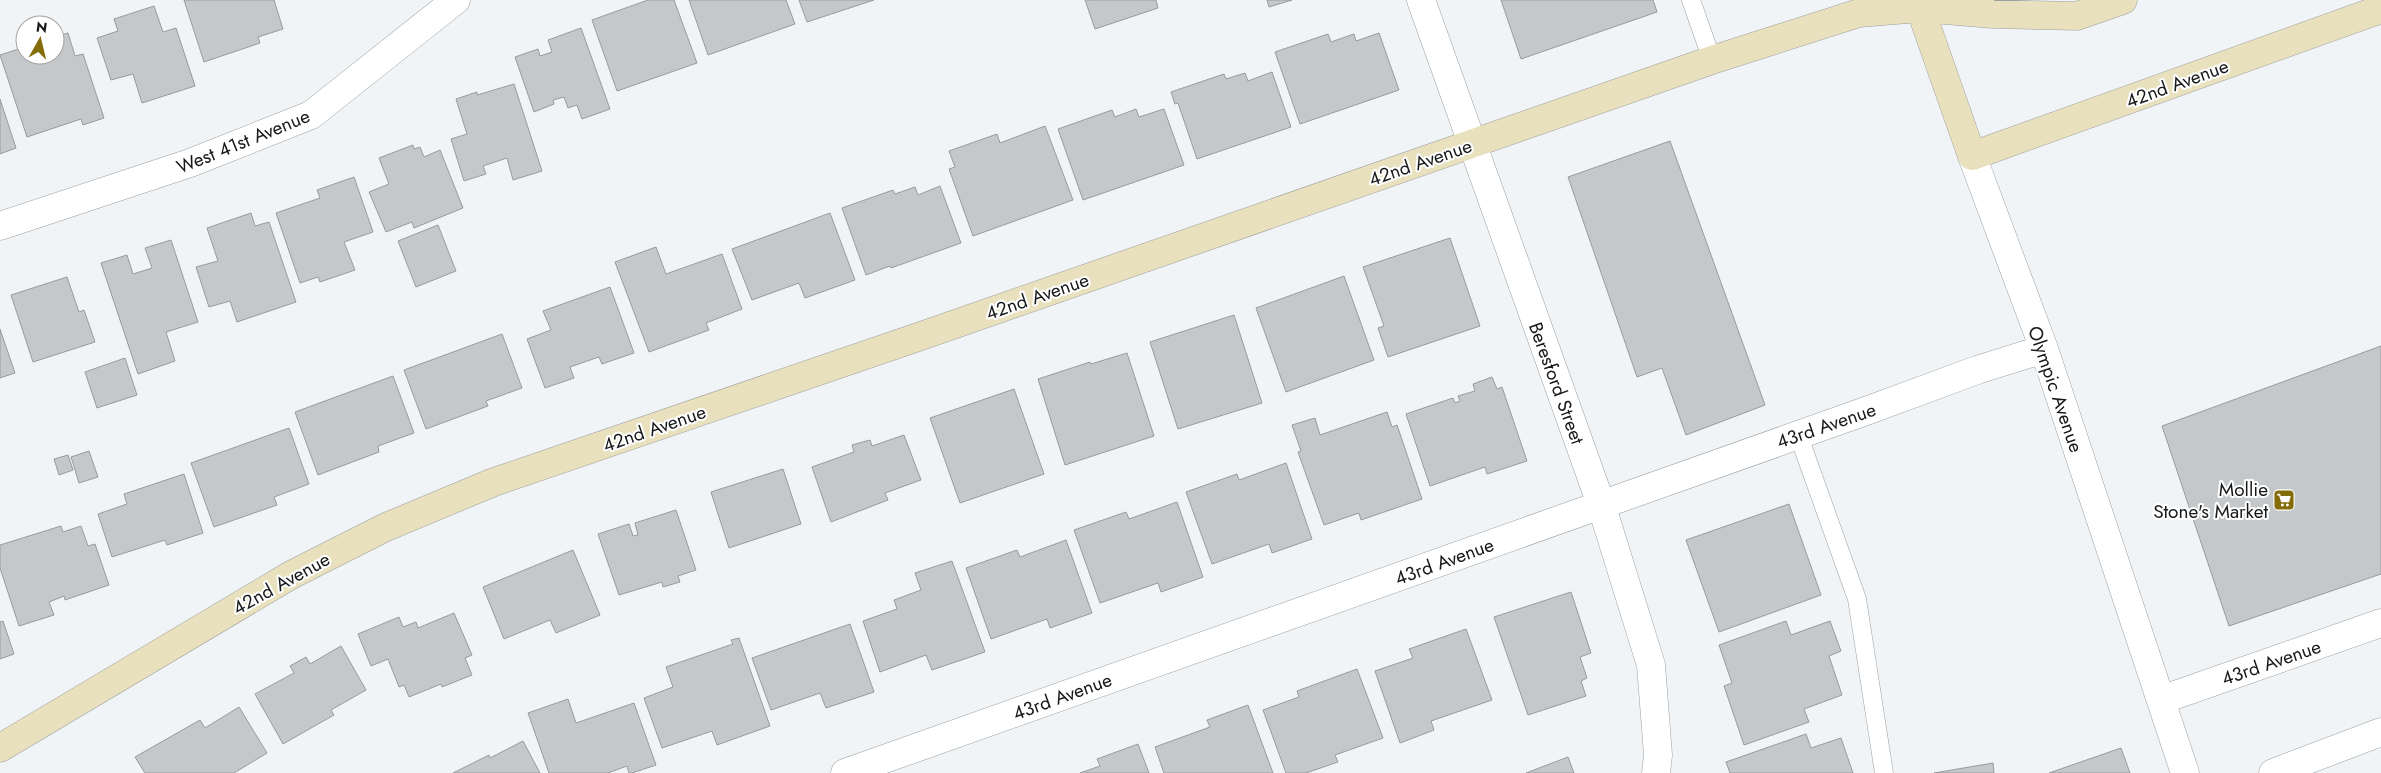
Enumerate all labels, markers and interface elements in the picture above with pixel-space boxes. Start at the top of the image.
north arrow [15,15,65,65]
text: N [35,16,49,38]
street label: 42nd Avenue [2122,52,2233,115]
street label: West 41st Avenue [172,102,314,181]
street label: 42nd Avenue [1365,132,1476,193]
street label: 42nd Avenue [982,266,1093,327]
street label: Beresford Street [1522,318,1591,448]
street label: Olympic Avenue [2021,322,2090,456]
street label: 43rd Avenue [1773,396,1880,455]
street label: 42nd Avenue [599,398,710,459]
place label: Mollie Stone's Market [2153,476,2268,525]
supermarket icon: Mollie Stone's Market [2272,488,2296,512]
street label: 43rd Avenue [1391,531,1498,592]
street label: 42nd Avenue [228,545,335,621]
street label: 43rd Avenue [2218,633,2325,692]
street label: 43rd Avenue [1009,666,1116,727]

